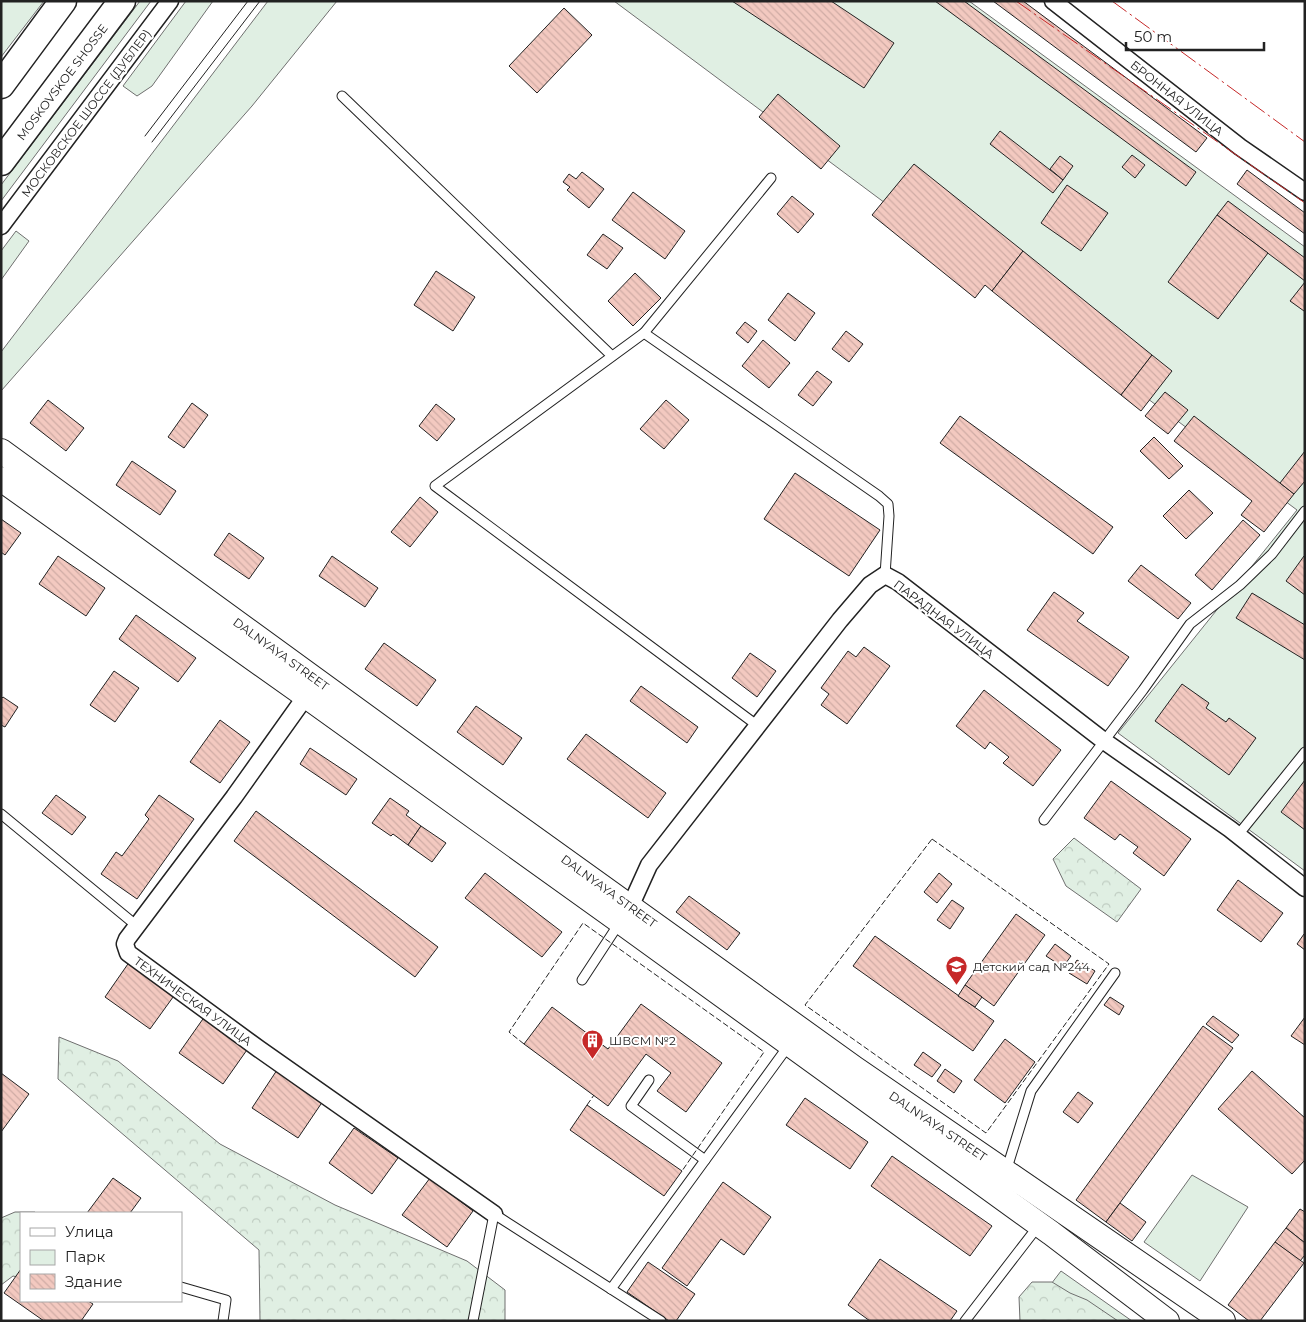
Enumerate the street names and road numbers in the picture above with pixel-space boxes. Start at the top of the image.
street label: MOSKOVSKOE SHOSSE [13,21,111,143]
street label: МОСКОВСКОЕ ШОССЕ (ДУБЛЕР) [18,26,154,200]
street label: БРОННАЯ УЛИЦА [1128,57,1226,139]
street label: ПАРАДНАЯ УЛИЦА [891,576,997,662]
street label: DALNYAYA STREET [230,614,332,694]
street label: DALNYAYA STREET [558,851,660,931]
street label: ТЕХНИЧЕСКАЯ УЛИЦА [131,953,255,1049]
street label: DALNYAYA STREET [886,1088,990,1164]

